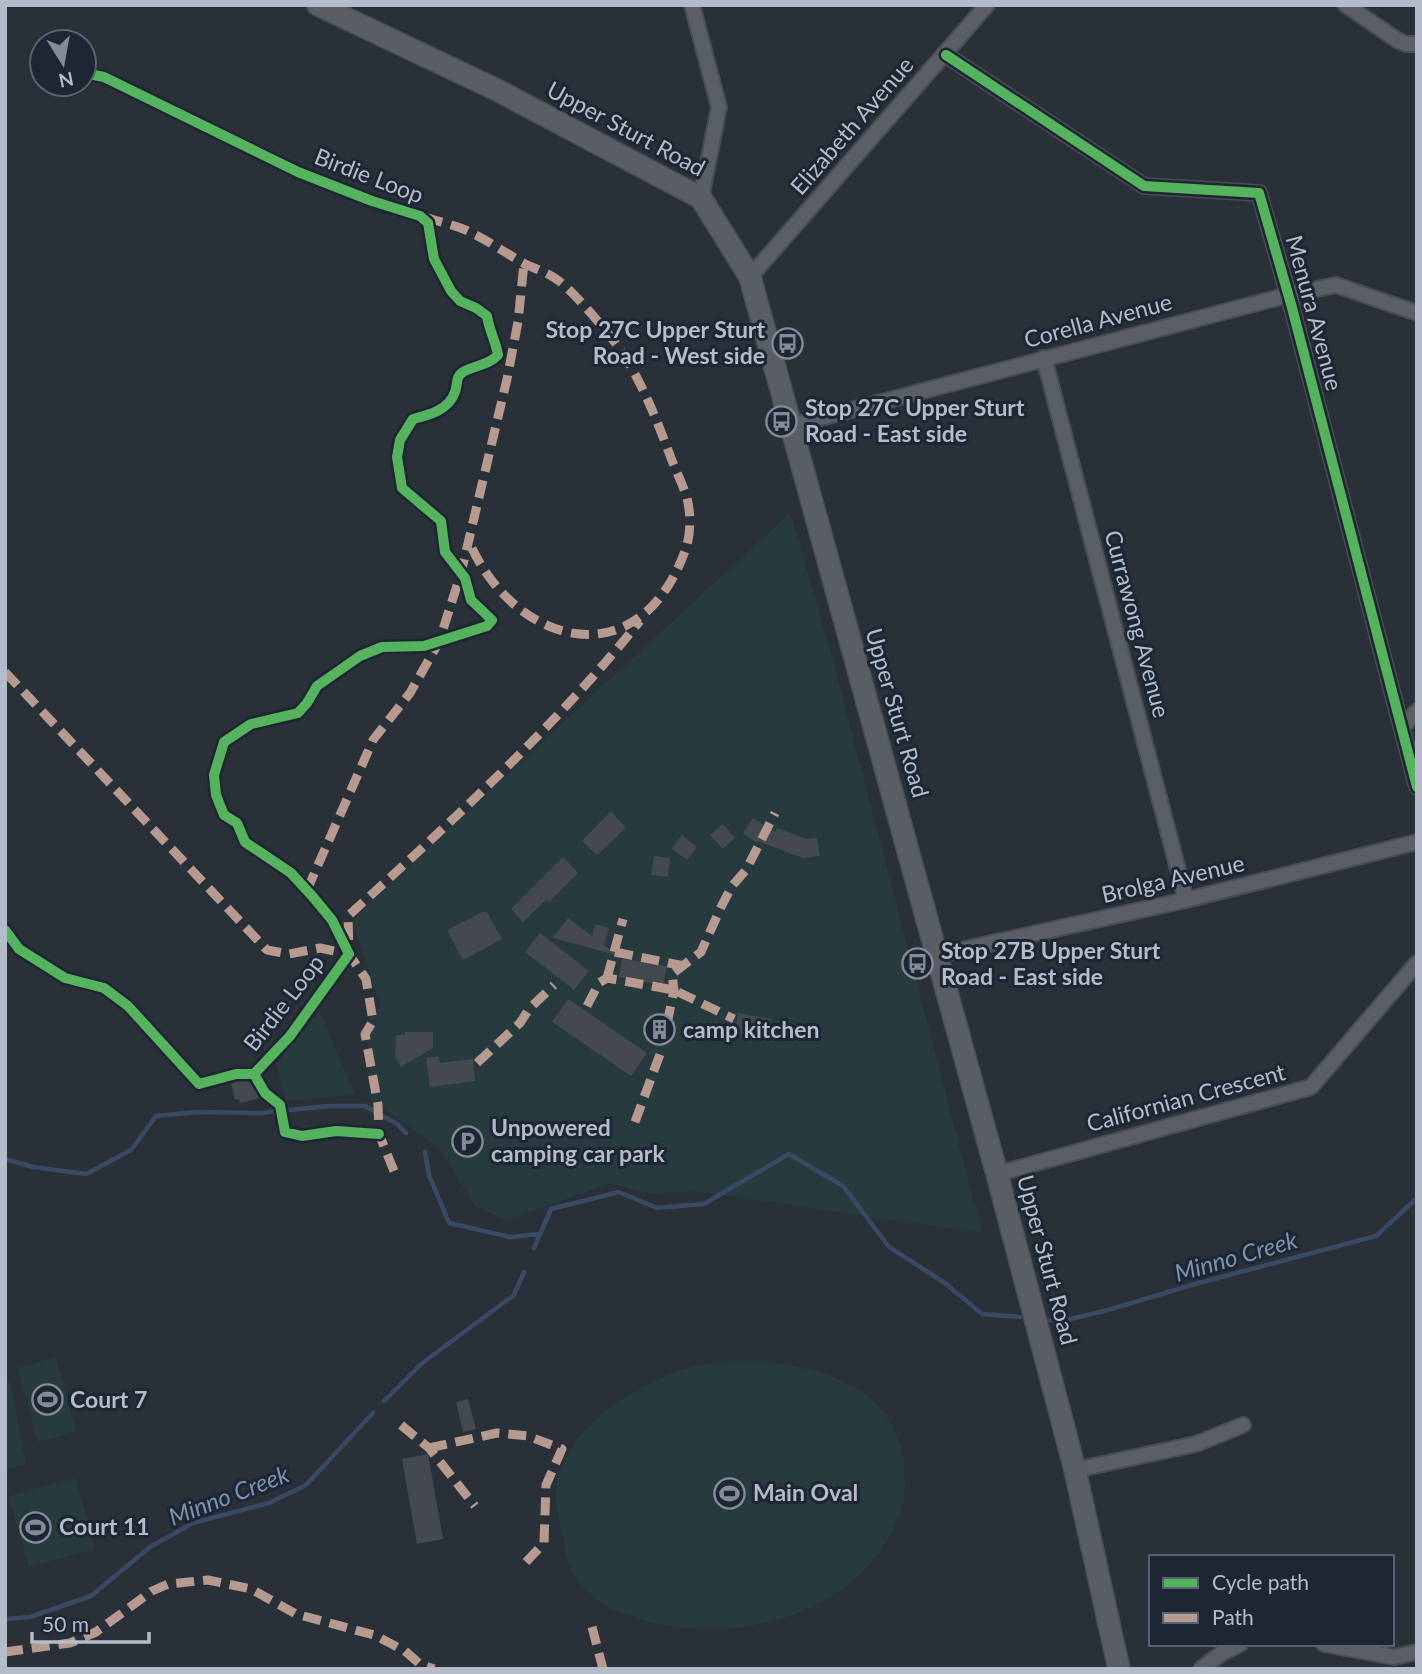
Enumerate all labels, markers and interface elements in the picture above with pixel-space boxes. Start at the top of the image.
north arrow [28,28,98,98]
street label: Elizabeth Avenue [784,51,919,200]
text: N [57,67,76,93]
street label: Upper Sturt Road [543,75,710,182]
street label: Birdie Loop [311,141,428,209]
street label: Menura Avenue [1281,232,1349,393]
street label: Corella Avenue [1021,287,1175,353]
place label: Stop 27C Upper Sturt Road - West side [546,315,765,369]
bus stop icon: Stop 27C Upper Sturt Road - West side [771,326,805,360]
place label: Stop 27C Upper Sturt Road - East side [805,393,1025,447]
bus stop icon: Stop 27C Upper Sturt Road - East side [765,404,799,438]
street label: Currawong Avenue [1099,527,1176,721]
street label: Upper Sturt Road [860,625,936,801]
street label: Brolga Avenue [1099,848,1247,908]
place label: Stop 27B Upper Sturt Road - East side [941,936,1161,990]
bus stop icon: Stop 27B Upper Sturt Road - East side [901,947,935,981]
street label: Birdie Loop [237,949,329,1056]
building icon: camp kitchen [643,1013,677,1047]
place label: camp kitchen [683,1015,820,1043]
street label: Californian Crescent [1083,1057,1289,1137]
place label: Unpowered camping car park [491,1113,665,1167]
parking icon: Unpowered camping car park [451,1124,485,1158]
street label: Upper Sturt Road [1012,1172,1084,1348]
water label: Minno Creek [1171,1224,1301,1287]
sports icon: Court 7 [30,1383,64,1417]
place label: Court 7 [70,1385,147,1413]
water label: Minno Creek [164,1458,293,1531]
sports icon: Main Oval [713,1476,747,1510]
place label: Main Oval [753,1478,858,1506]
sports icon: Court 11 [19,1510,53,1544]
place label: Court 11 [59,1512,150,1540]
legend [1149,1555,1394,1646]
text: Cycle path [1212,1569,1309,1594]
scale bar [32,1600,149,1644]
text: Path [1212,1604,1254,1629]
text: 50 m [42,1611,89,1636]

